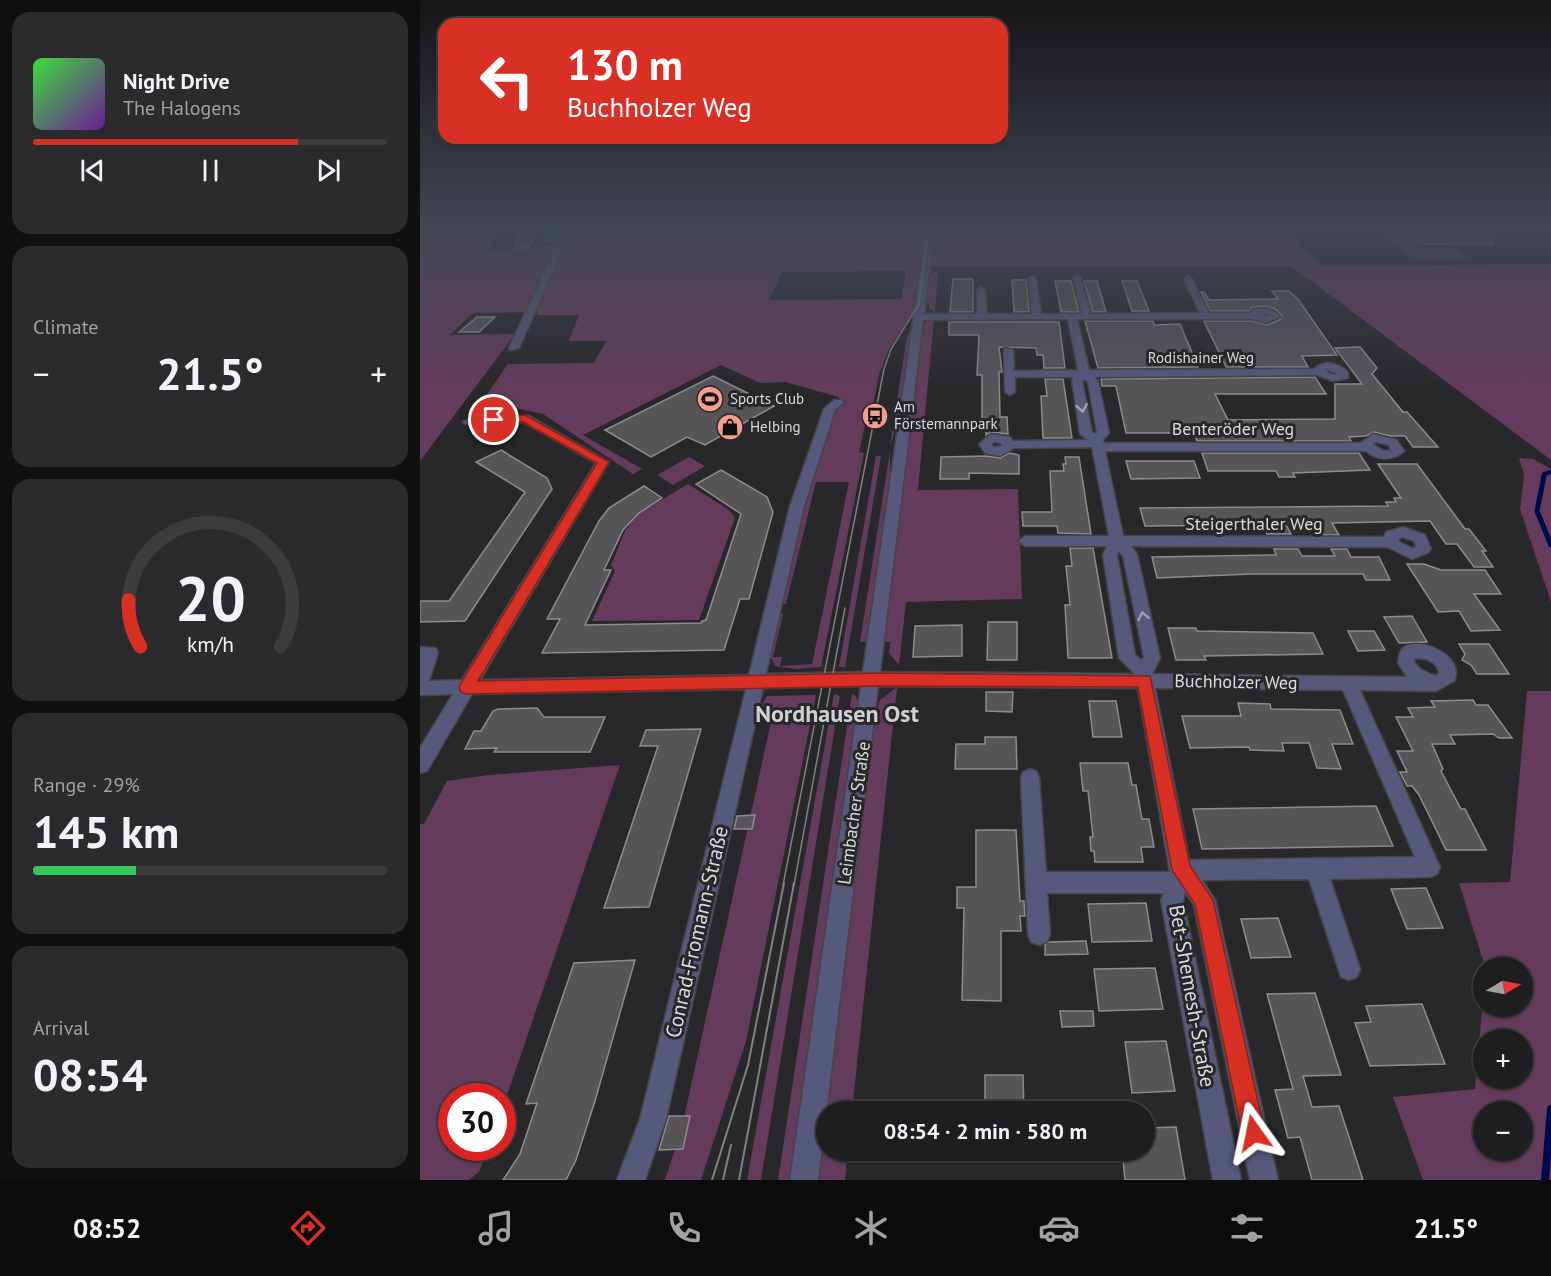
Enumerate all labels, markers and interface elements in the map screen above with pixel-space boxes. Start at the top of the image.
text: 130 m [567,37,683,92]
icon: left [468,42,546,120]
text: Night Drive [123,67,230,95]
text: Buchholzer Weg [567,90,752,124]
text: The Halogens [123,95,241,121]
icon: previous [76,154,109,187]
icon: pause [194,154,227,187]
icon: next [312,154,345,187]
text: Climate [33,314,99,340]
text: 21.5° [156,344,264,402]
street label: Rodishainer Weg [1148,348,1254,367]
text: − [33,352,50,395]
text: + [370,352,387,395]
sports icon: Sports Club [695,384,725,414]
place label: Sports Club [730,389,804,408]
pin [468,394,519,445]
place label: Am Förstemannpark [894,397,998,433]
bus stop icon: Am Förstemannpark [860,401,890,431]
icon: arrive [477,403,510,436]
one-way arrow [1075,403,1088,413]
shop icon: Helbing [715,412,745,442]
place label: Helbing [750,417,800,436]
street label: Benteröder Weg [1172,417,1294,440]
street label: Steigerthaler Weg [1185,512,1323,535]
text: 20 [175,557,245,638]
one-way arrow [1137,612,1150,622]
text: km/h [186,630,233,658]
street label: Buchholzer Weg [1174,669,1298,694]
district label: Nordhausen Ost [755,698,919,729]
street label: Leimbacher Straße [832,740,875,886]
text: Range · 29% [33,772,140,798]
text: 145 km [33,802,179,860]
street label: Conrad-Fromann-Straße [659,823,734,1040]
street label: Bet-Shemesh-Straße [1163,903,1222,1089]
north arrow [1473,957,1533,1017]
map controls [1473,957,1533,1161]
text: Arrival [33,1015,89,1041]
button: + [1473,1029,1533,1089]
text: 08:54 [33,1045,147,1103]
speed limit sign: 30 [438,1083,516,1161]
position arrow [1222,1101,1286,1165]
button: − [1473,1101,1533,1161]
text: 08:54 · 2 min · 580 m [884,1117,1087,1145]
icon: directions [287,1207,329,1249]
icon: music [475,1207,517,1249]
icon: phone [663,1207,705,1249]
icon: climate [850,1207,892,1249]
icon: car [1038,1207,1080,1249]
icon: filters [1226,1207,1268,1249]
text: 08:52 [73,1211,141,1245]
text: 21.5° [1414,1211,1478,1245]

